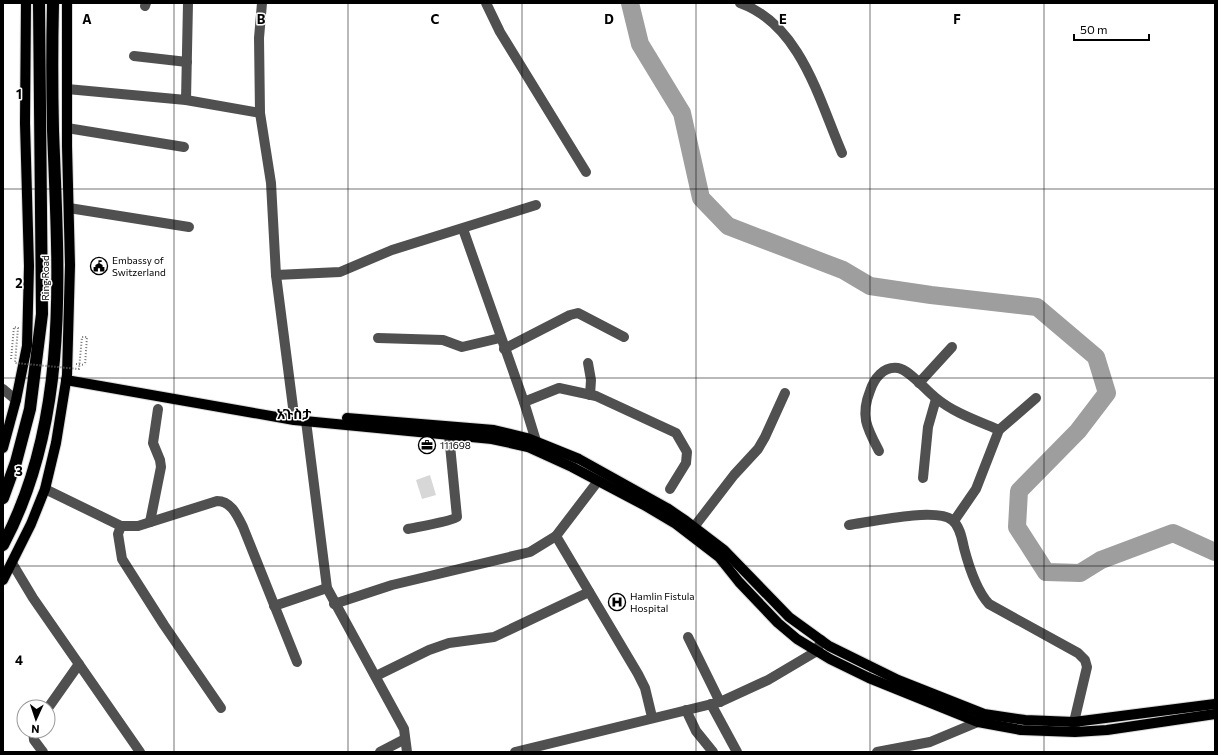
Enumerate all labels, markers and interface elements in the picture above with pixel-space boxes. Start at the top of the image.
text: A [82,11,92,27]
text: B [257,11,266,27]
text: C [431,11,440,27]
text: D [604,11,614,27]
text: E [779,11,787,27]
text: F [953,11,961,27]
scale bar [1074,16,1149,42]
text: 50 m [1080,22,1108,36]
text: 1 [16,86,22,102]
place label: Embassy of Switzerland [112,254,166,278]
street label: Ring Road [39,255,51,301]
public building icon: Embassy of Switzerland [89,256,109,276]
text: 2 [15,275,23,291]
district label: አጉስታ [277,405,311,422]
office icon: 111698 [417,435,437,455]
place label: 111698 [440,439,471,451]
text: 3 [15,463,23,479]
place label: Hamlin Fistula Hospital [630,590,695,614]
hospital icon: Hamlin Fistula Hospital [607,592,627,612]
text: 4 [15,652,23,668]
north arrow [16,699,56,739]
text: N [31,723,40,736]

